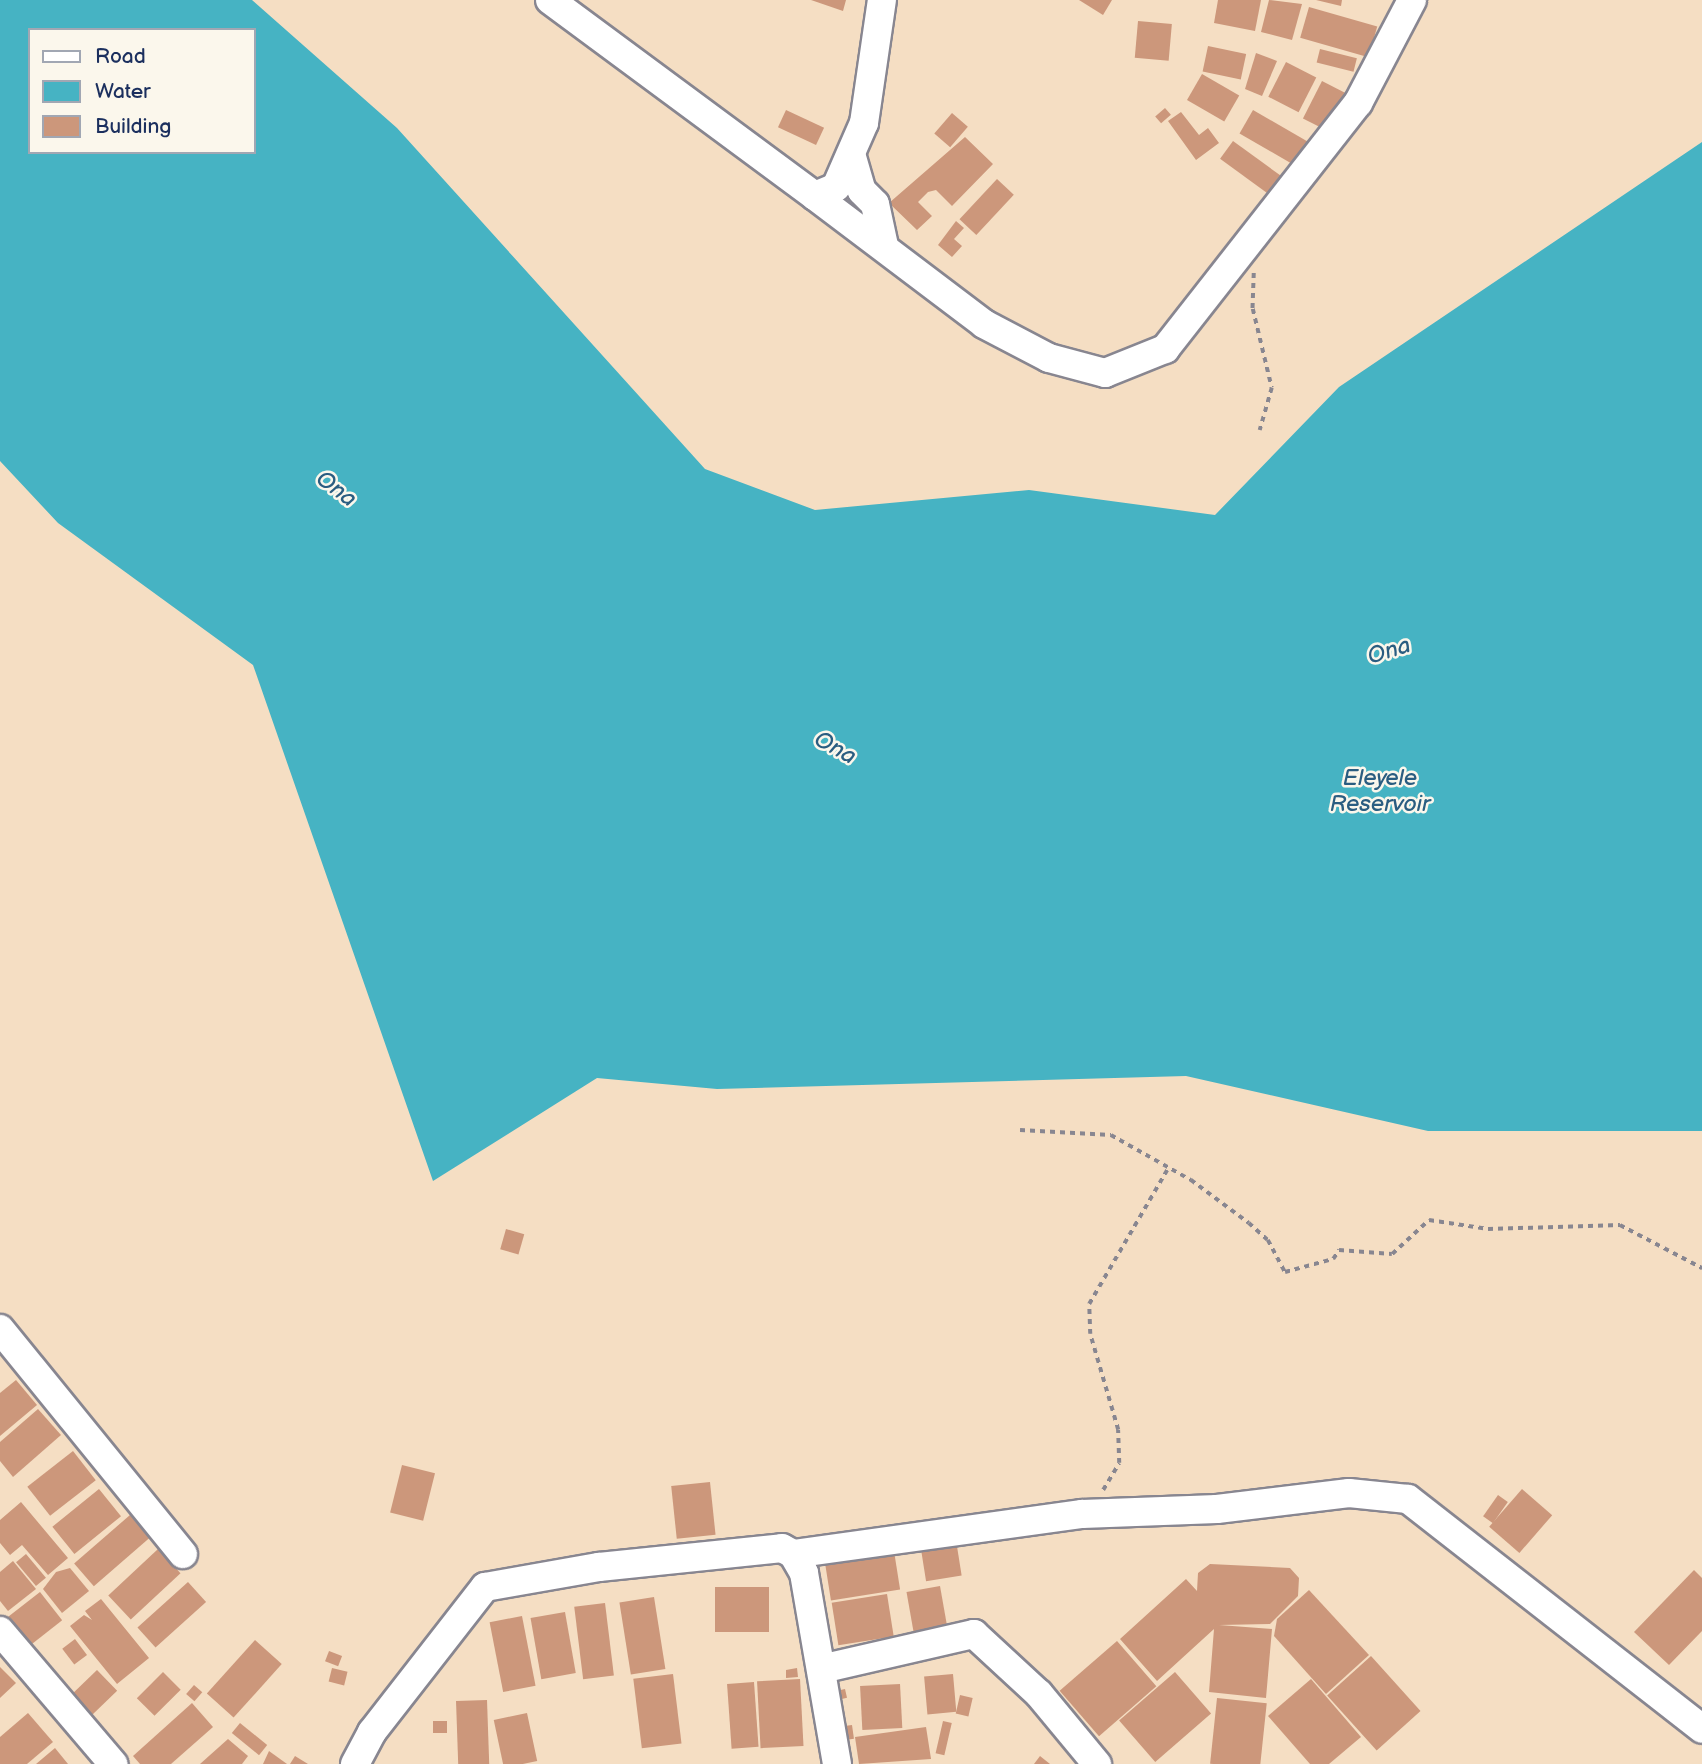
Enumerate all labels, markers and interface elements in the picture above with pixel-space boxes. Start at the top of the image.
legend [28,28,256,154]
text: Road [95,44,146,69]
text: Water [95,79,151,104]
text: Building [95,114,171,139]
water label: Ona [310,465,362,513]
water label: Ona [1364,631,1414,671]
water label: Ona [809,725,861,771]
water label: Eleyele Reservoir [1330,764,1430,818]

